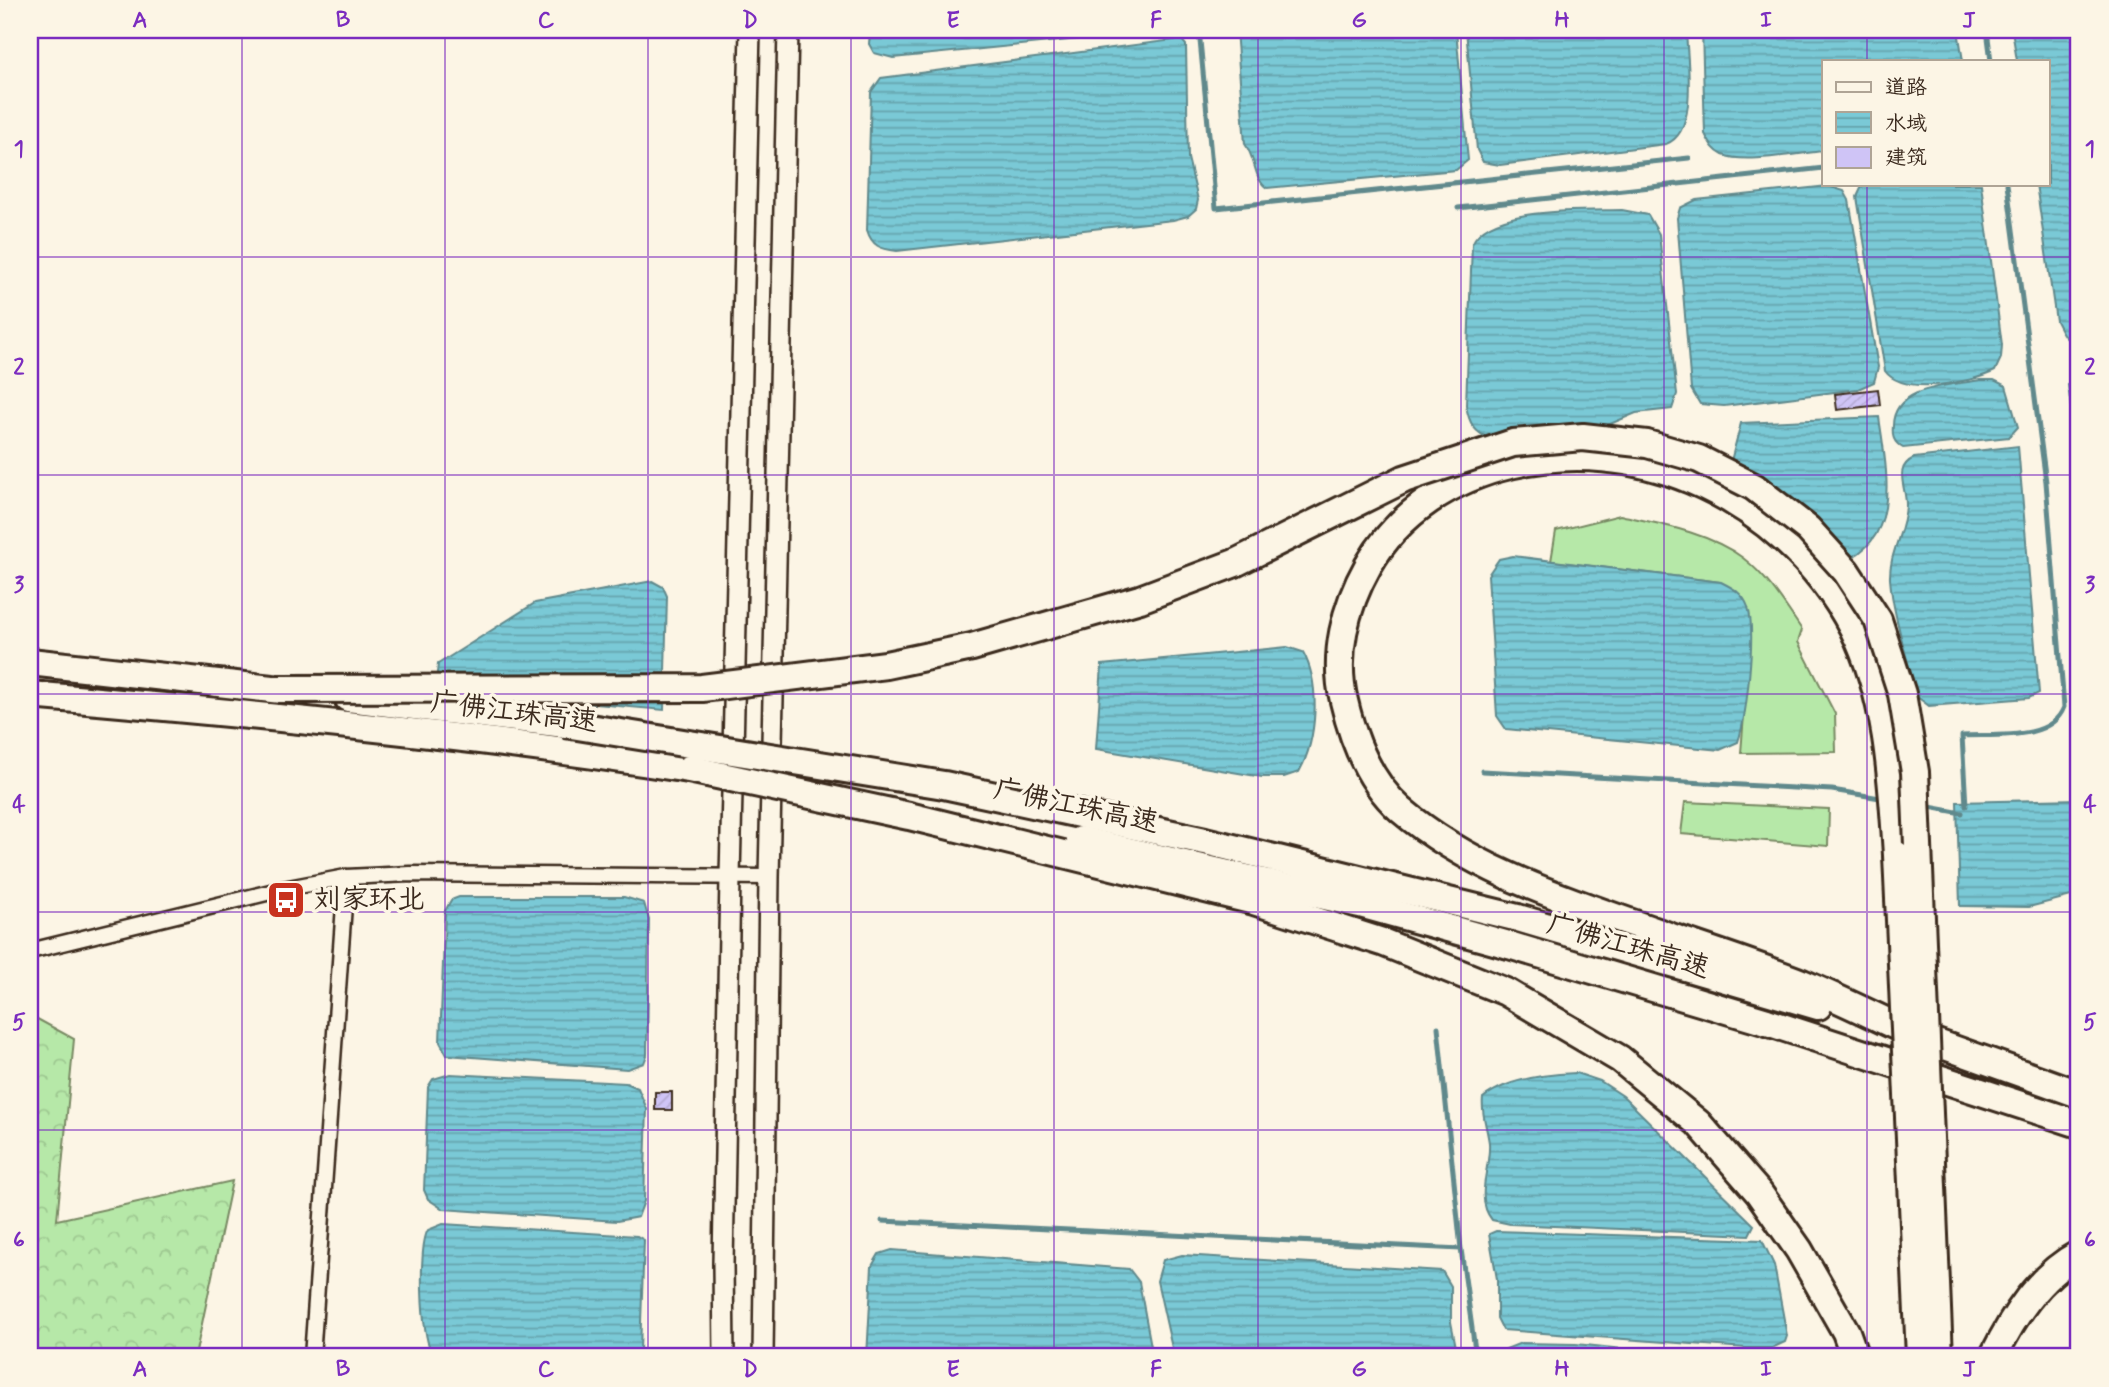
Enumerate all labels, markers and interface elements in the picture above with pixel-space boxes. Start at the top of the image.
text: A [132,6,148,36]
text: B [336,6,351,36]
text: C [538,6,555,36]
text: D [742,6,758,36]
text: E [946,6,960,36]
text: F [1150,6,1162,36]
text: G [1351,6,1367,36]
text: H [1554,6,1570,36]
text: I [1760,6,1772,36]
text: J [1962,6,1976,36]
legend [1822,60,2050,186]
text: 道路 [1885,74,1927,102]
text: 水域 [1885,110,1927,138]
text: 1 [14,135,24,165]
text: 1 [2085,135,2095,165]
text: 建筑 [1885,144,1927,172]
text: 2 [13,353,25,383]
text: 2 [2084,353,2096,383]
text: 3 [14,571,25,601]
text: 3 [2085,571,2096,601]
street label: 广佛江珠高速 [428,684,600,742]
street label: 广佛江珠高速 [990,771,1162,843]
text: 4 [12,790,26,820]
text: 4 [2083,790,2097,820]
bus stop icon: 刘家环北 [265,879,307,921]
place label: 刘家环北 [313,882,425,919]
street label: 广佛江珠高速 [1542,906,1714,988]
text: 5 [12,1008,26,1038]
text: 5 [2083,1008,2097,1038]
text: 6 [13,1226,25,1256]
text: 6 [2084,1226,2096,1256]
text: A [132,1355,148,1385]
text: B [336,1355,351,1385]
text: C [538,1355,555,1385]
text: D [742,1355,758,1385]
text: E [946,1355,960,1385]
text: F [1150,1355,1162,1385]
text: G [1351,1355,1367,1385]
text: H [1554,1355,1570,1385]
text: I [1760,1355,1772,1385]
text: J [1962,1355,1976,1385]

